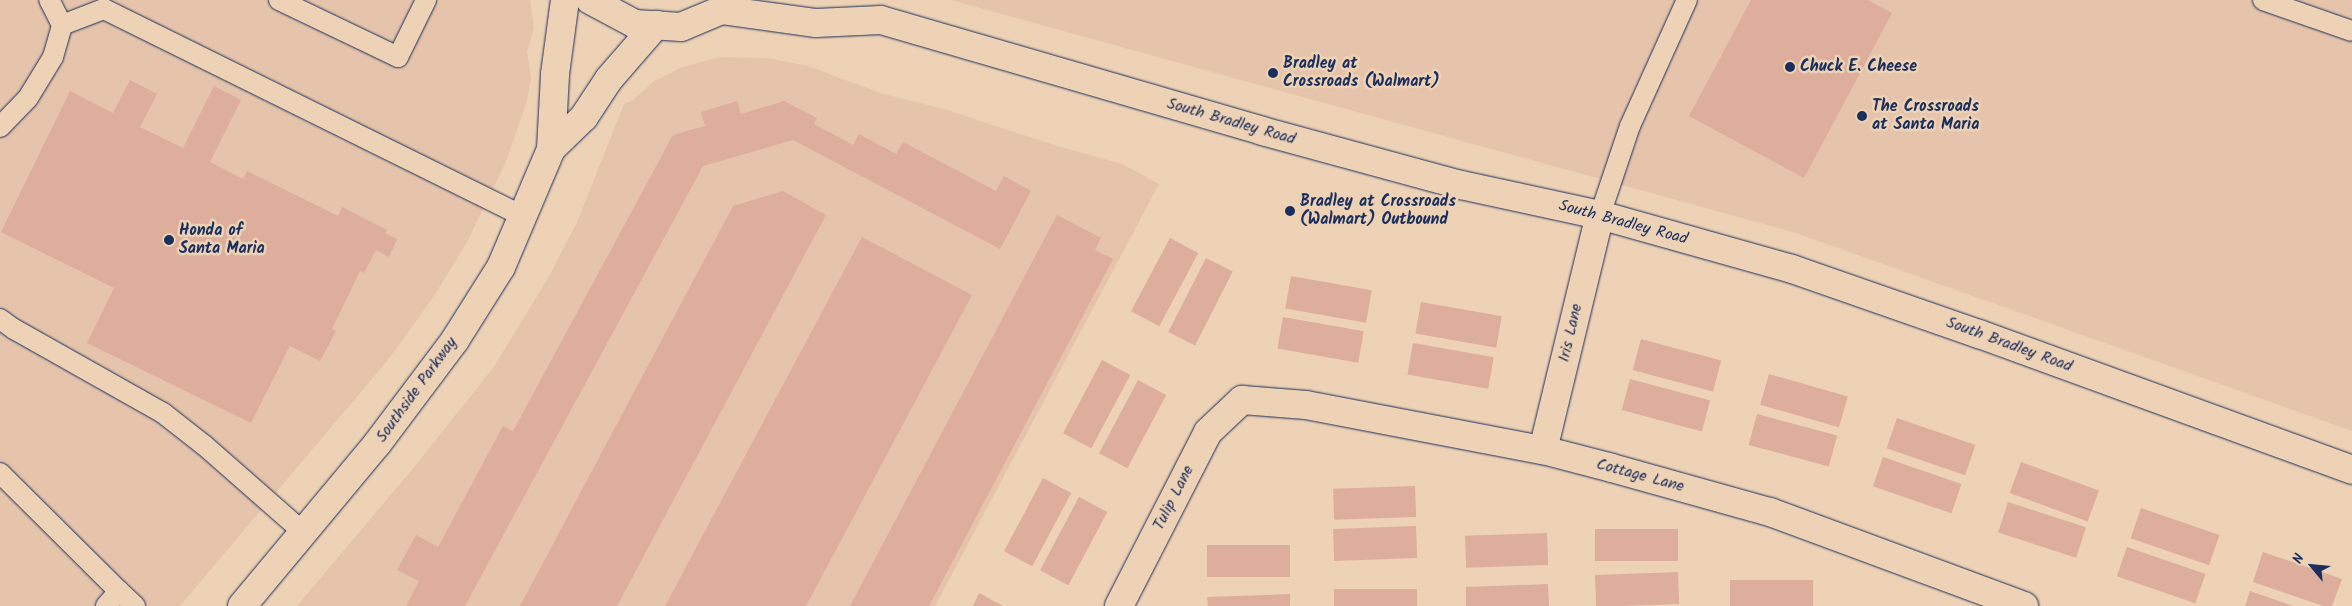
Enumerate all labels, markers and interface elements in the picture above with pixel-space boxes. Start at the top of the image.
place label: Bradley at Crossroads (Walmart) [1283,54,1440,92]
place label: Chuck E. Cheese [1800,57,1917,77]
marker: Chuck E. Cheese [1784,61,1796,73]
marker: Bradley at Crossroads (Walmart) [1267,67,1279,79]
street label: South Bradley Road [1165,94,1297,150]
place label: The Crossroads at Santa Maria [1872,97,1979,135]
marker: The Crossroads at Santa Maria [1856,110,1868,122]
place label: Bradley at Crossroads (Walmart) Outbound [1300,192,1456,230]
street label: South Bradley Road [1556,197,1690,249]
marker: Bradley at Crossroads (Walmart) Outbound [1284,205,1296,217]
place label: Honda of Santa Maria [179,221,265,259]
marker: Honda of Santa Maria [163,234,175,246]
street label: Iris Lane [1555,302,1587,364]
street label: South Bradley Road [1943,313,2075,377]
street label: Southside Parkway [372,334,462,446]
street label: Cottage Lane [1594,455,1686,497]
street label: Tulip Lane [1150,462,1198,534]
north arrow [2287,541,2337,591]
text: N [2287,550,2311,568]

